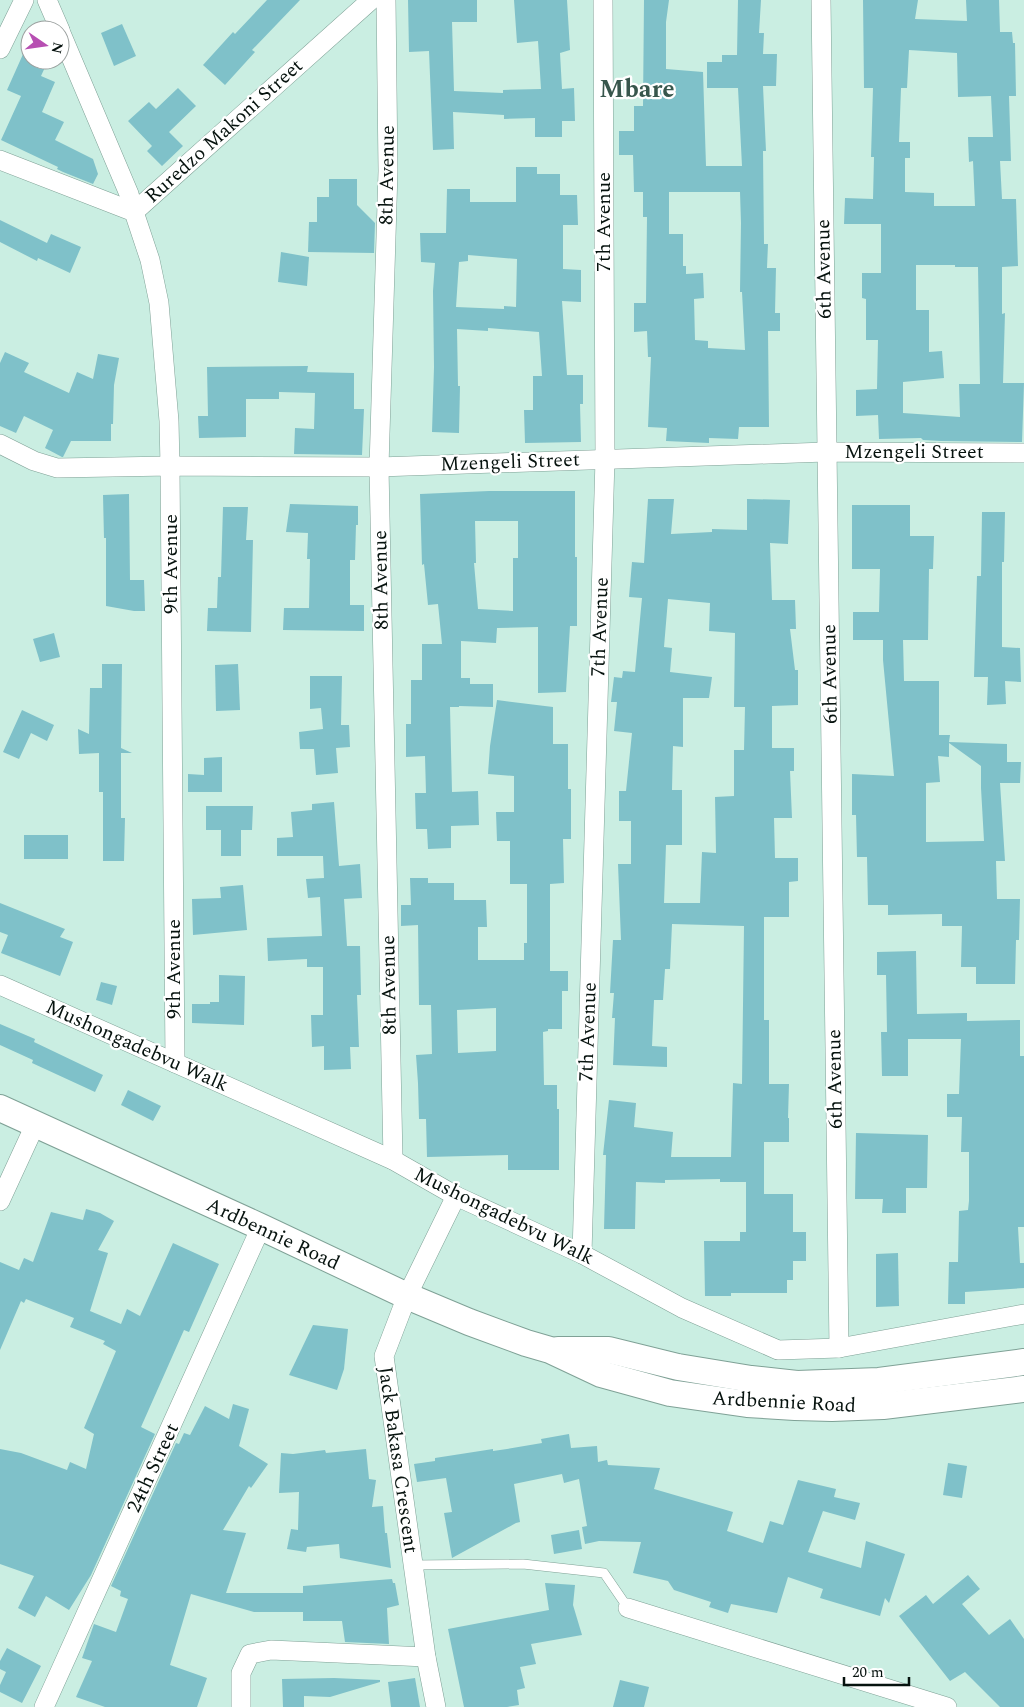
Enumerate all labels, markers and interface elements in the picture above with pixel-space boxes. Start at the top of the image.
north arrow [20,20,70,70]
text: N [46,40,69,56]
street label: Ruredzo Makoni Street [138,52,310,210]
district label: Mbare [599,71,675,109]
street label: 8th Avenue [371,125,403,225]
street label: 7th Avenue [589,172,619,272]
street label: 6th Avenue [808,219,840,319]
street label: Mzengeli Street [844,437,984,467]
street label: Mzengeli Street [440,445,580,479]
street label: 9th Avenue [156,514,186,614]
street label: 8th Avenue [365,530,397,630]
street label: 7th Avenue [583,577,617,677]
street label: 6th Avenue [814,624,846,724]
street label: 9th Avenue [159,919,189,1019]
street label: 8th Avenue [373,935,405,1035]
street label: 7th Avenue [571,982,605,1082]
street label: Mushongadebvu Walk [41,992,233,1100]
street label: 6th Avenue [819,1029,851,1129]
street label: Mushongadebvu Walk [409,1159,599,1273]
street label: Ardbennie Road [201,1190,345,1278]
street label: Jack Bakasa Crescent [370,1365,426,1555]
street label: Ardbennie Road [711,1383,857,1421]
street label: 24th Street [119,1418,187,1518]
scale bar [844,1654,909,1686]
text: 20 m [852,1661,884,1684]

